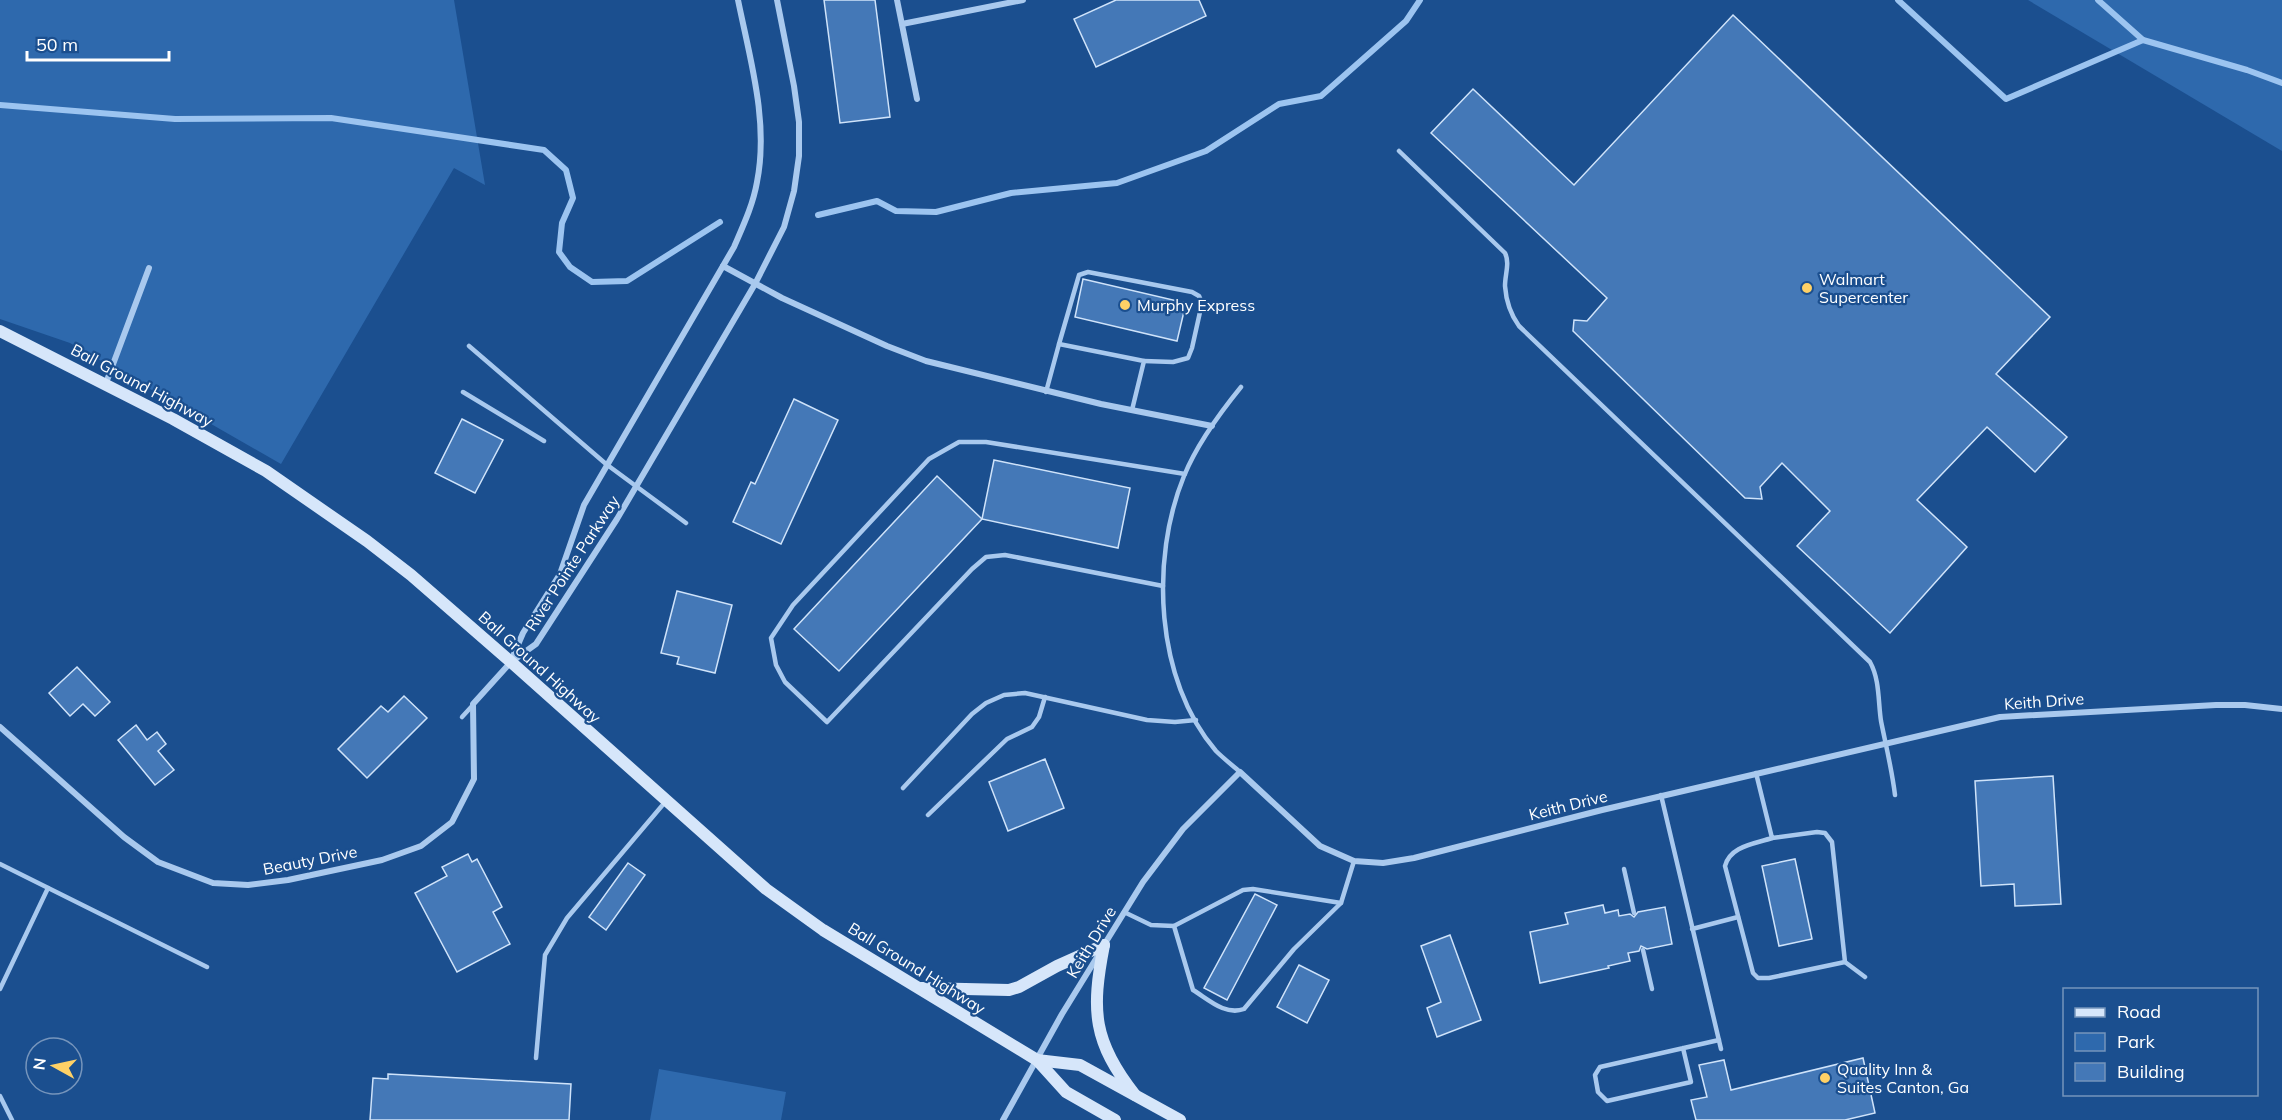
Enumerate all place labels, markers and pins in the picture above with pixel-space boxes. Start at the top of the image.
place label: Walmart Supercenter [1819,269,1908,307]
marker: Walmart Supercenter [1800,281,1814,295]
place label: Murphy Express [1137,295,1255,315]
marker: Murphy Express [1118,298,1132,312]
place label: Quality Inn & Suites Canton, Ga [1837,1059,1969,1097]
marker: Quality Inn & Suites Canton, Ga [1818,1071,1832,1085]

